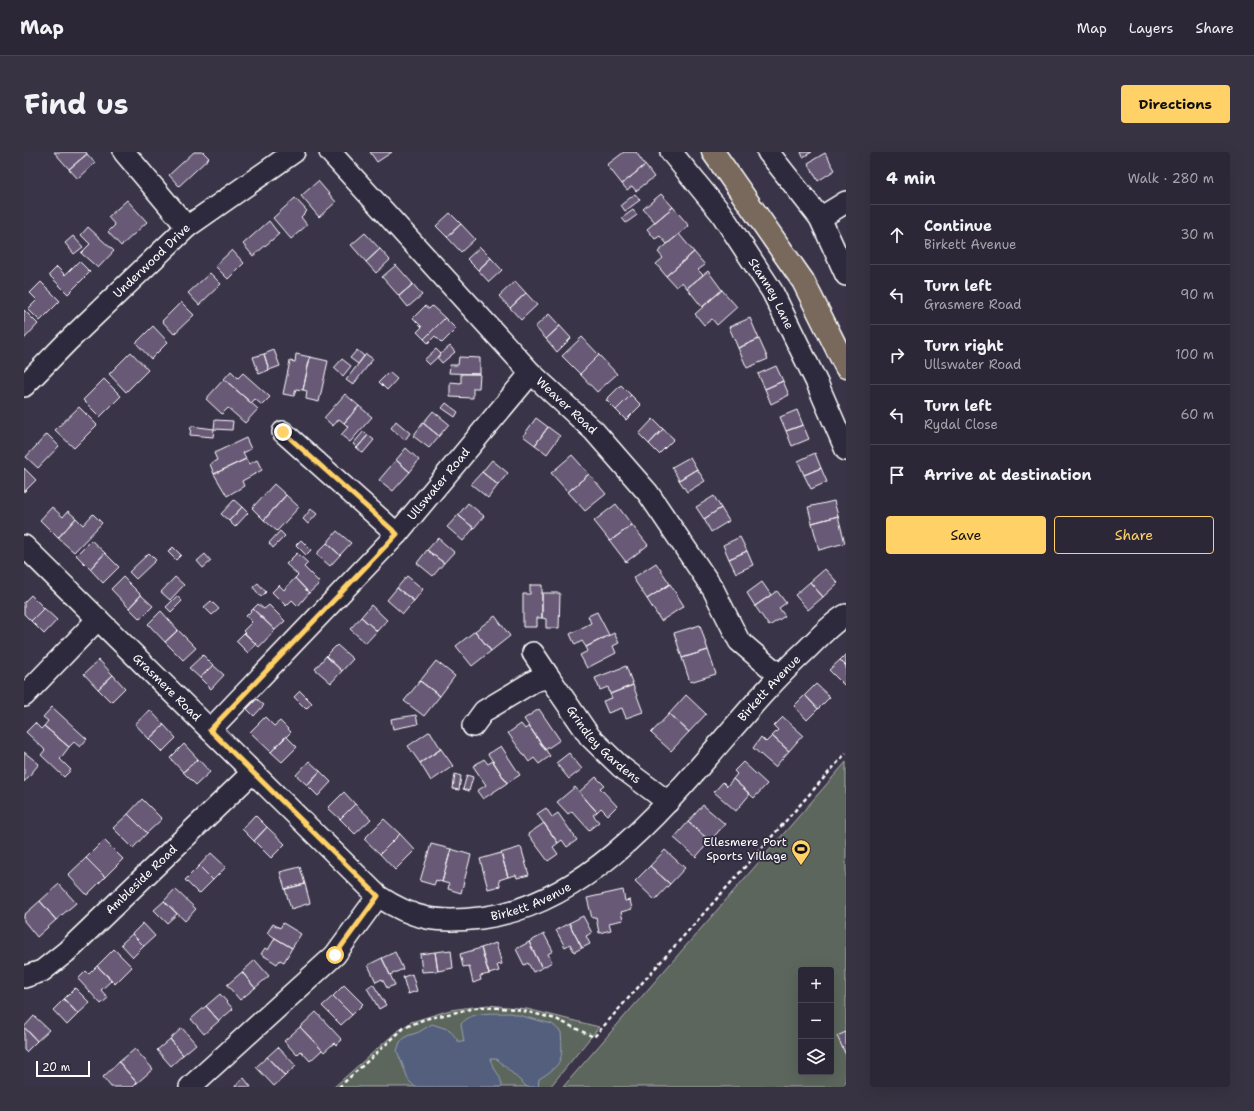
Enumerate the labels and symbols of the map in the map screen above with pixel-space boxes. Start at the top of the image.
street label: Underwood Drive [110,220,194,301]
street label: Stanney Lane [745,255,798,332]
street label: Weaver Road [533,374,601,438]
route end [274,423,292,441]
street label: Ullswater Road [404,444,474,524]
street label: Grasmere Road [129,650,205,725]
street label: Birkett Avenue [734,651,804,725]
street label: Grindley Gardens [563,702,644,787]
place label: Ellesmere Port Sports Village [703,834,787,864]
sports icon: Ellesmere Port Sports Village [790,838,812,866]
street label: Ambleside Road [102,841,181,918]
street label: Birkett Avenue [489,879,574,924]
route start [326,946,344,964]
scale bar [36,1059,90,1078]

